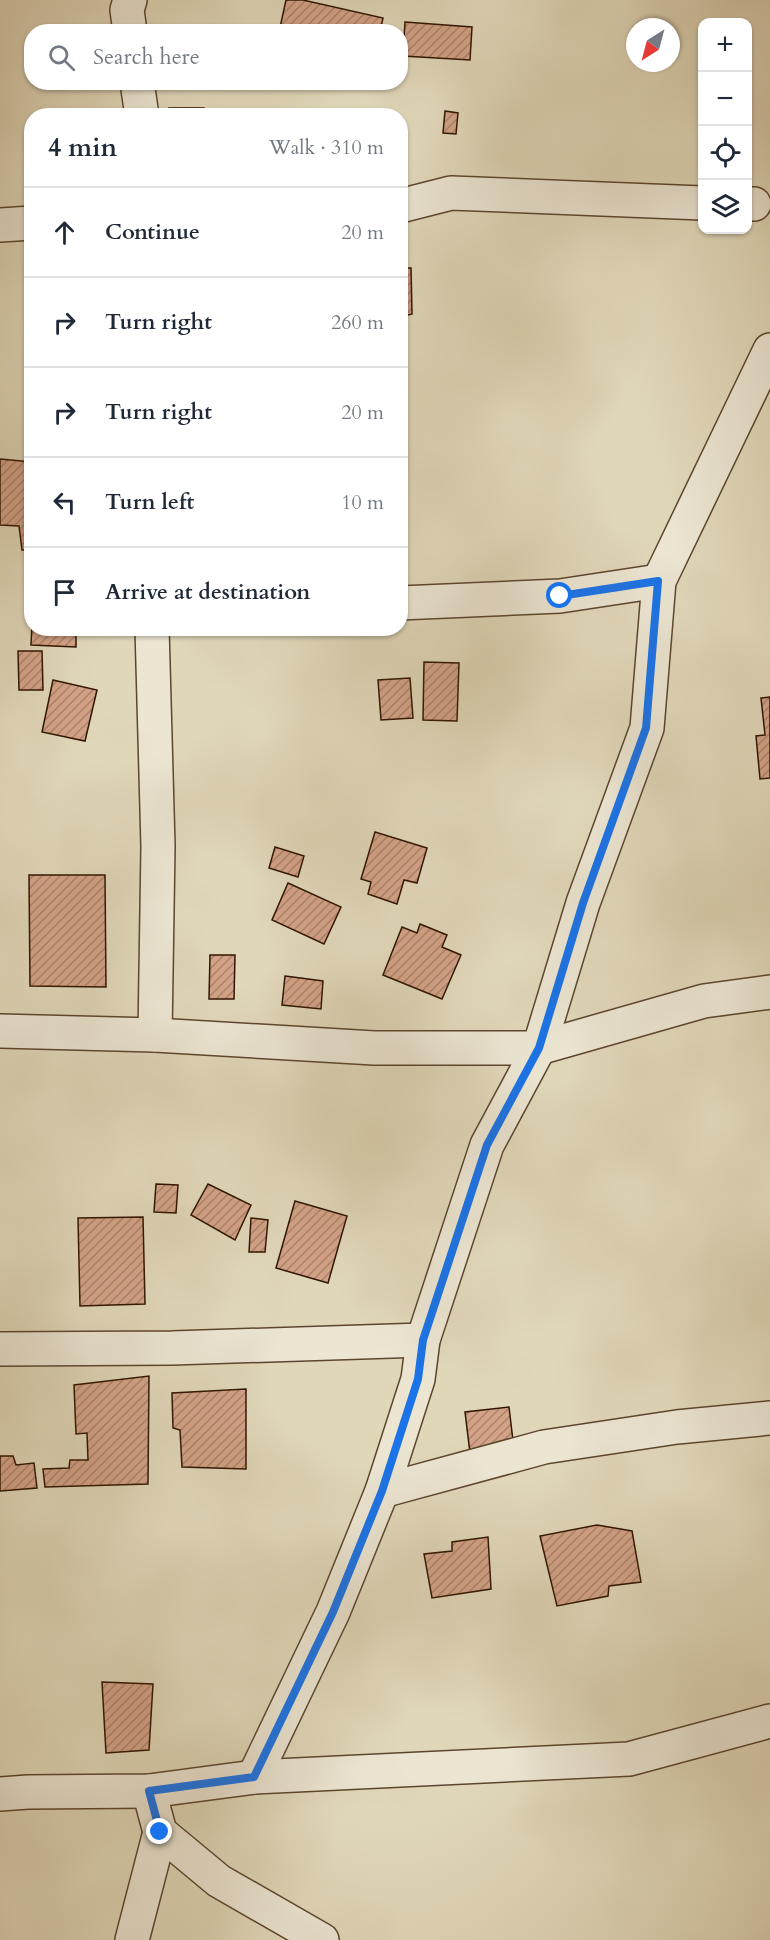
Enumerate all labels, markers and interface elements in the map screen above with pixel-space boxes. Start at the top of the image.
north arrow [626,18,680,72]
map controls [698,18,752,234]
button: + [698,18,752,72]
search box [24,24,408,90]
icon: search [45,41,78,74]
text: Search here [93,42,200,72]
button: − [698,72,752,126]
button: locate [698,126,752,180]
text: 4 min [48,130,117,165]
text: Walk · 310 m [269,134,384,161]
button: layers [698,180,752,234]
icon: ahead [48,216,81,249]
text: Continue [105,217,200,247]
text: 20 m [341,219,384,246]
icon: right [48,306,81,339]
text: Turn right [105,307,212,337]
text: 260 m [331,309,384,336]
icon: right [48,396,81,429]
text: Turn right [105,397,212,427]
text: 20 m [341,399,384,426]
icon: left [48,486,81,519]
text: Turn left [105,487,194,517]
text: 10 m [341,489,384,516]
icon: arrive [48,576,81,609]
text: Arrive at destination [105,577,310,607]
route start [546,582,572,608]
route end [146,1818,172,1844]

